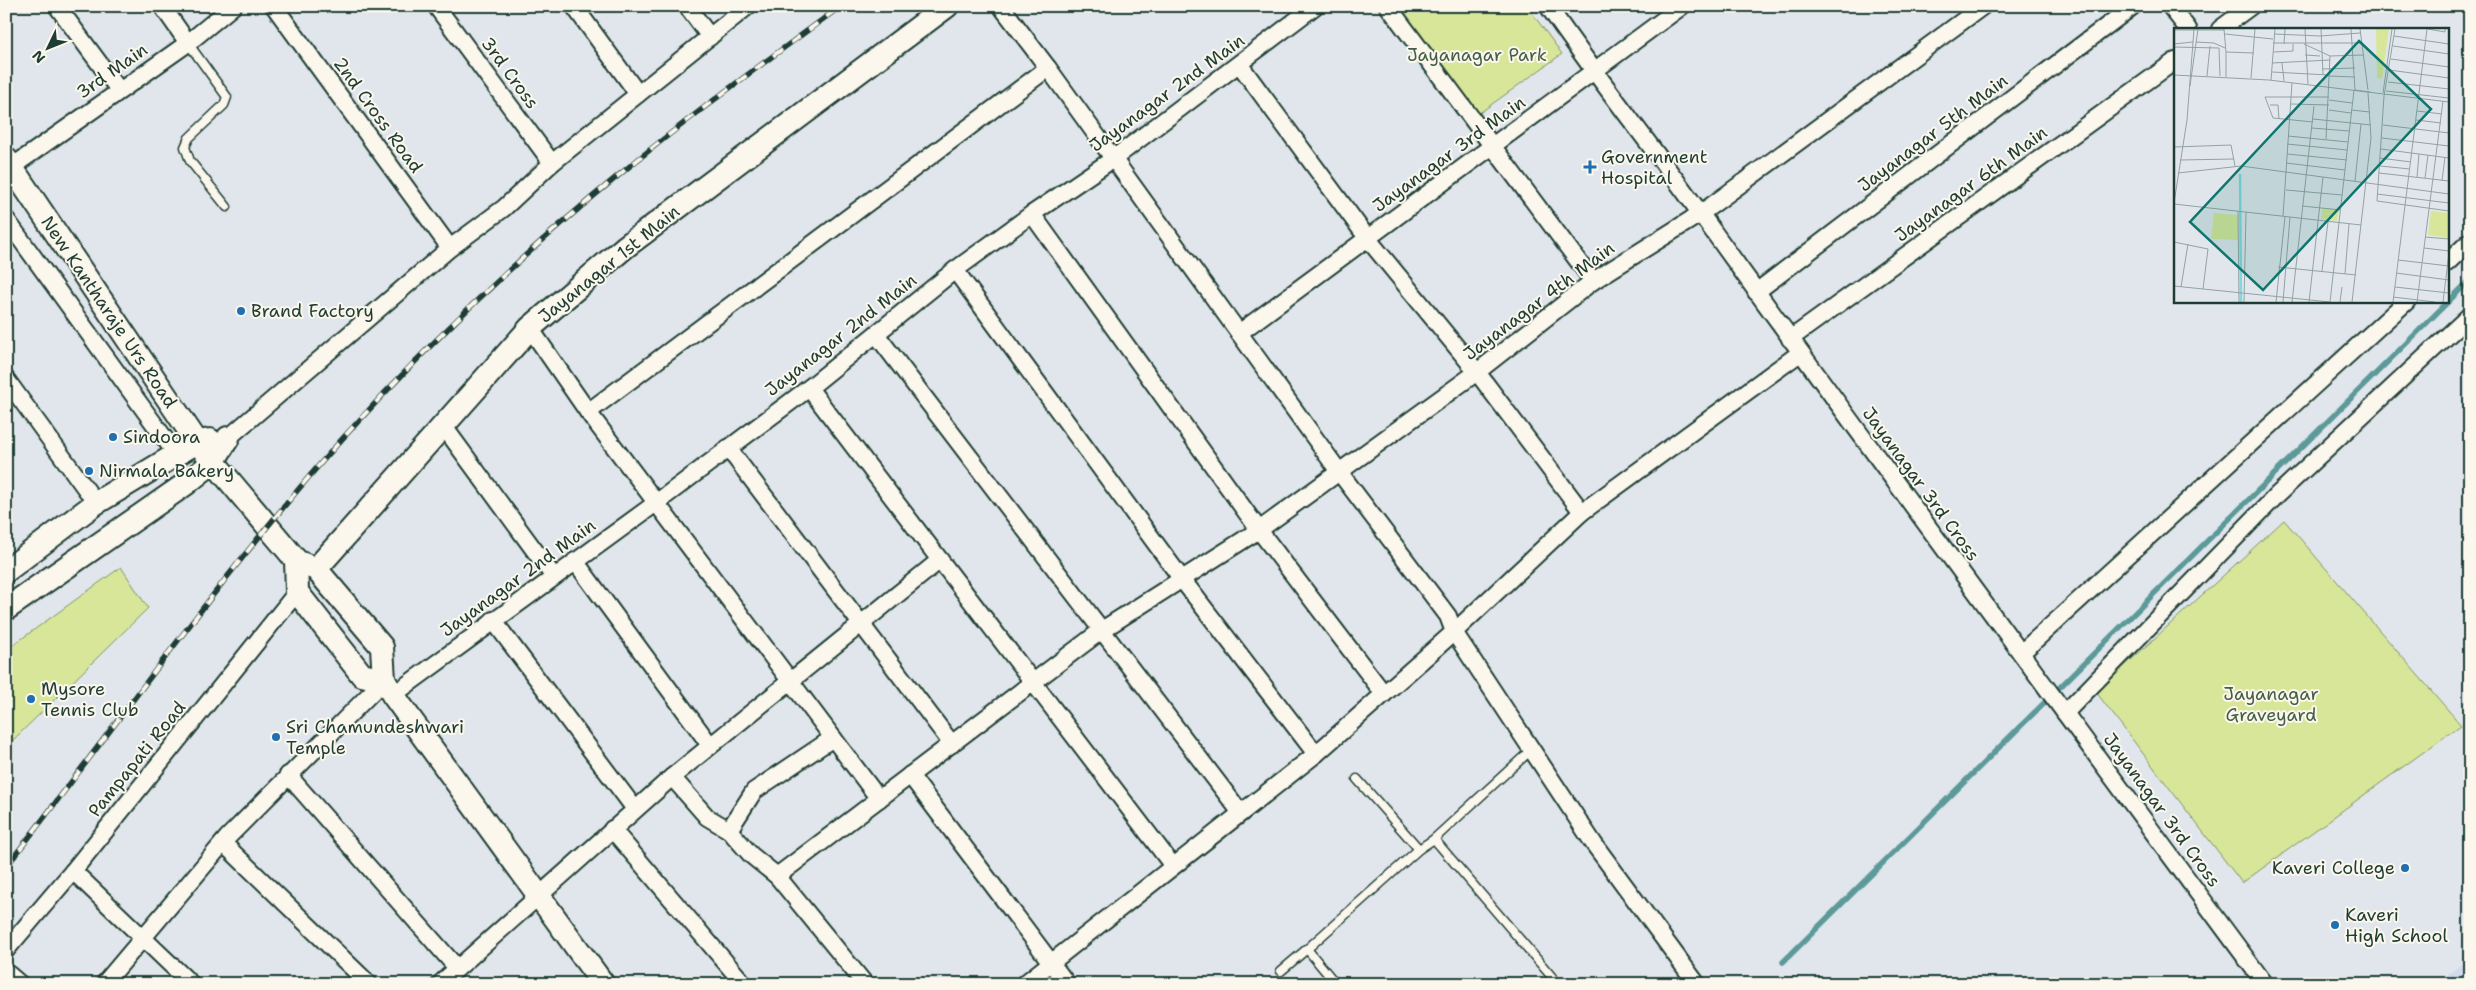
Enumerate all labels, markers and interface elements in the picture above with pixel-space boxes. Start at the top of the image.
north arrow [22,22,72,72]
inset map [2174,28,2448,302]
street label: Jayanagar 2nd Main [1085,29,1249,157]
street label: 3rd Cross [476,32,544,114]
street label: 3rd Main [72,38,152,104]
park label: Jayanagar Park [1407,43,1547,67]
text: N [28,47,49,67]
street label: 2nd Cross Road [328,52,428,178]
street label: Jayanagar 5th Main [1853,69,2013,197]
street label: Jayanagar 3rd Main [1368,90,1530,218]
street label: Jayanagar 6th Main [1890,121,2052,247]
place label: Government Hospital [1601,145,1708,190]
marker: Government Hospital [1583,160,1597,174]
street label: Jayanagar 1st Main [533,200,685,328]
street label: New Kantharaje Urs Road [36,211,182,413]
street label: Jayanagar 4th Main [1459,236,1619,366]
street label: Jayanagar 2nd Main [760,268,922,402]
place label: Brand Factory [251,299,374,323]
marker: Brand Factory [235,305,247,317]
street label: Jayanagar 3rd Cross [1857,402,1985,566]
place label: Sindoora [123,425,200,449]
marker: Sindoora [107,431,119,443]
place label: Nirmala Bakery [99,459,234,483]
marker: Nirmala Bakery [83,465,95,477]
street label: Jayanagar 2nd Main [436,514,600,642]
place label: Mysore Tennis Club [41,677,139,722]
park label: Jayanagar Graveyard [2223,682,2319,727]
marker: Mysore Tennis Club [25,693,37,705]
street label: Pampapati Road [83,696,191,822]
place label: Sri Chamundeshwari Temple [286,715,464,760]
street label: Jayanagar 3rd Cross [2098,728,2226,892]
marker: Sri Chamundeshwari Temple [270,731,282,743]
place label: Kaveri College [2272,856,2395,880]
marker: Kaveri College [2399,862,2411,874]
place label: Kaveri High School [2345,903,2448,948]
marker: Kaveri High School [2329,919,2341,931]

